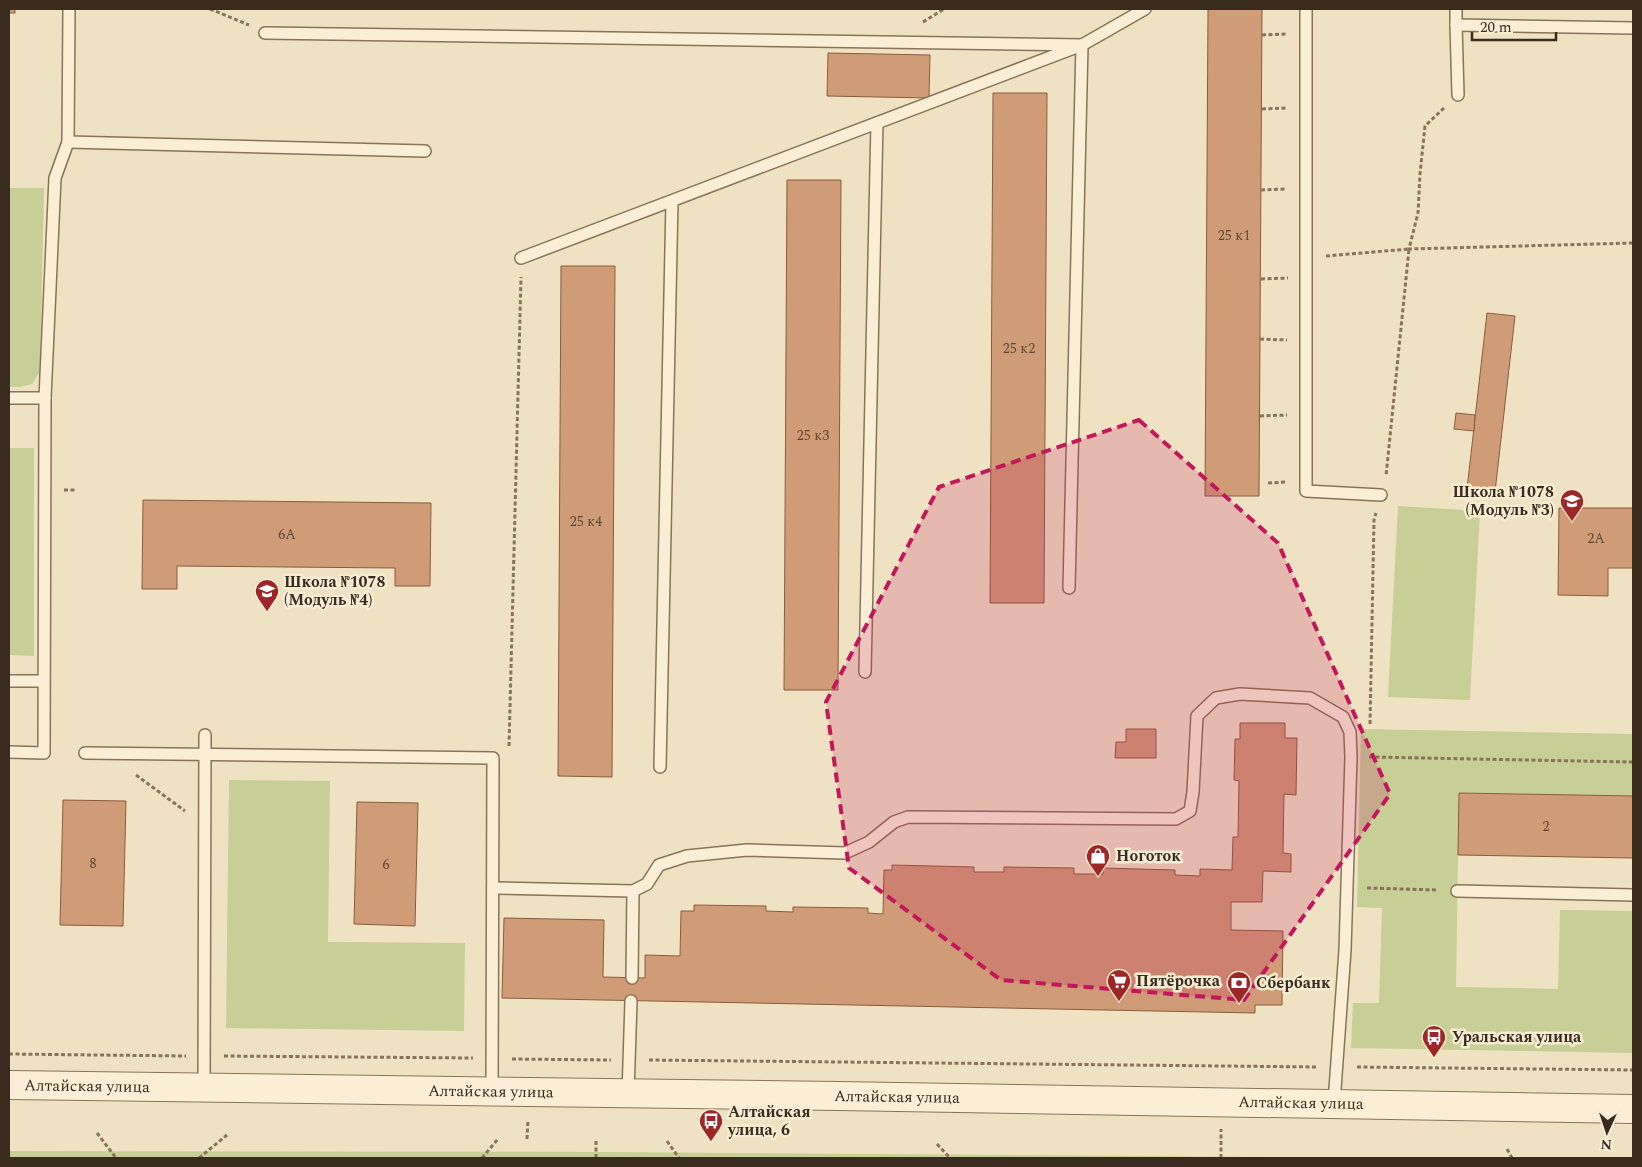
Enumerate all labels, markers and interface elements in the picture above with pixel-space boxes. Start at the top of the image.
scale bar [1472,10,1556,42]
text: 20 m [1480,16,1512,39]
house number: 25 к1 [1218,225,1250,246]
house number: 25 к2 [1003,338,1035,359]
house number: 25 к3 [797,425,829,446]
place label: Школа №1078 (Модуль №3) [1452,480,1554,522]
school or university icon: Школа №1078 (Модуль №3) [1559,488,1585,522]
house number: 25 к4 [570,511,602,532]
house number: 6А [278,524,296,545]
house number: 2А [1587,528,1605,549]
place label: Школа №1078 (Модуль №4) [284,570,386,612]
school or university icon: Школа №1078 (Модуль №4) [254,578,280,612]
house number: 2 [1543,816,1550,837]
shop icon: Ноготок [1085,843,1111,877]
place label: Ноготок [1116,844,1181,868]
house number: 8 [90,853,97,874]
house number: 6 [383,854,390,875]
supermarket icon: Пятёрочка [1106,968,1132,1002]
place label: Пятёрочка [1136,969,1221,993]
bank icon: Сбербанк [1226,970,1252,1004]
place label: Сбербанк [1256,971,1331,995]
bus stop icon: Уральская улица [1421,1024,1447,1058]
place label: Уральская улица [1452,1025,1582,1049]
street label: Алтайская улица [24,1073,150,1099]
street label: Алтайская улица [428,1079,554,1104]
street label: Алтайская улица [834,1084,960,1110]
street label: Алтайская улица [1238,1090,1364,1116]
place label: Алтайская улица, 6 [727,1100,811,1142]
north arrow [1582,1107,1632,1157]
bus stop icon: Алтайская улица, 6 [698,1108,724,1142]
text: N [1600,1134,1613,1155]

